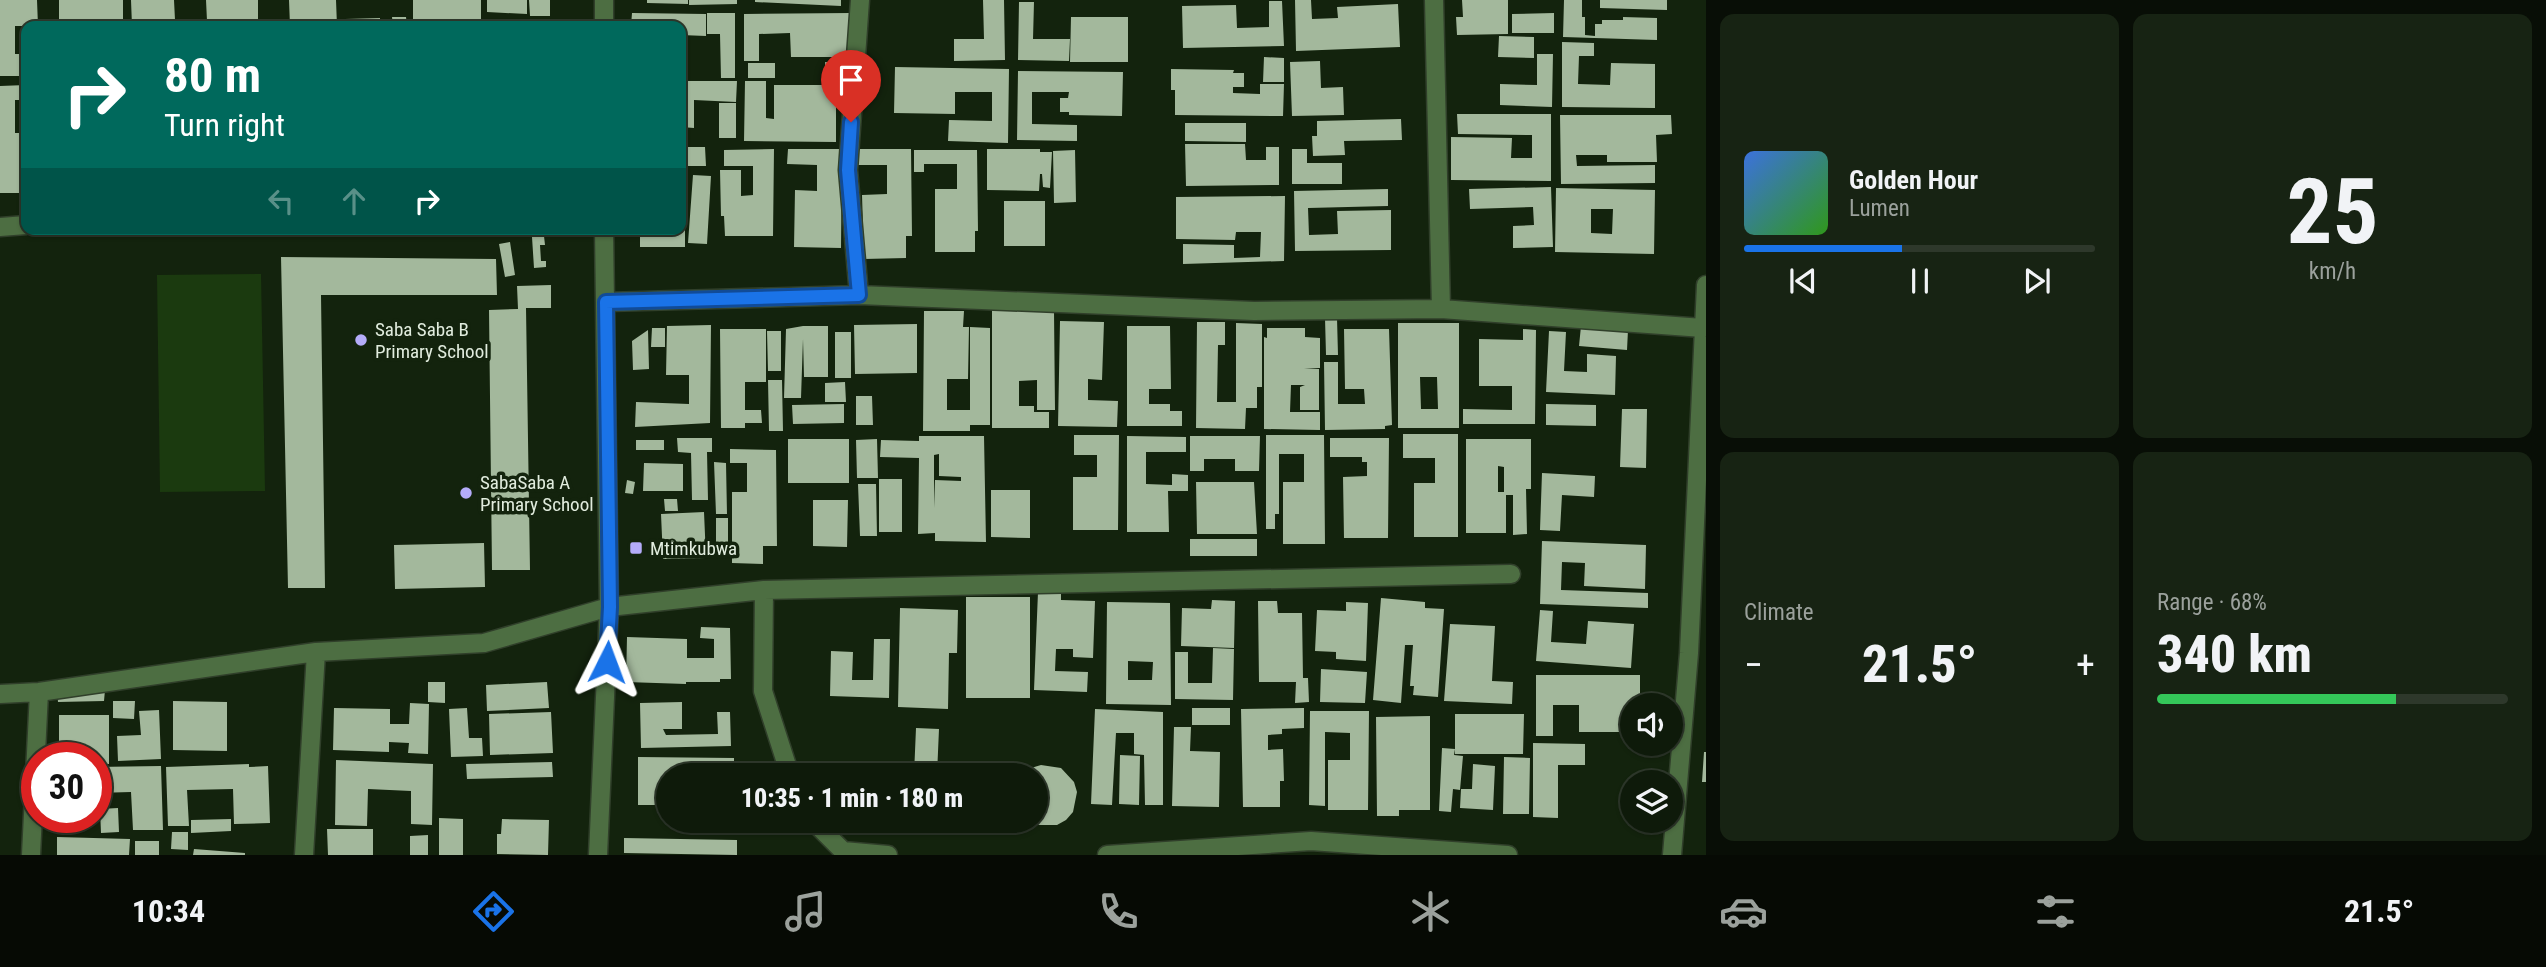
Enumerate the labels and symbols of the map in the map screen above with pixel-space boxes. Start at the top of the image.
pin [821,50,881,122]
place label: Saba Saba B Primary School [375,318,489,363]
marker: Saba Saba B Primary School [353,332,369,348]
place label: SabaSaba A Primary School [480,471,594,516]
marker: SabaSaba A Primary School [458,485,474,501]
place label: Mtimkubwa [650,537,737,560]
marker: Mtimkubwa [628,540,644,556]
position arrow [570,625,644,699]
speed limit sign: 30 [21,742,112,833]

